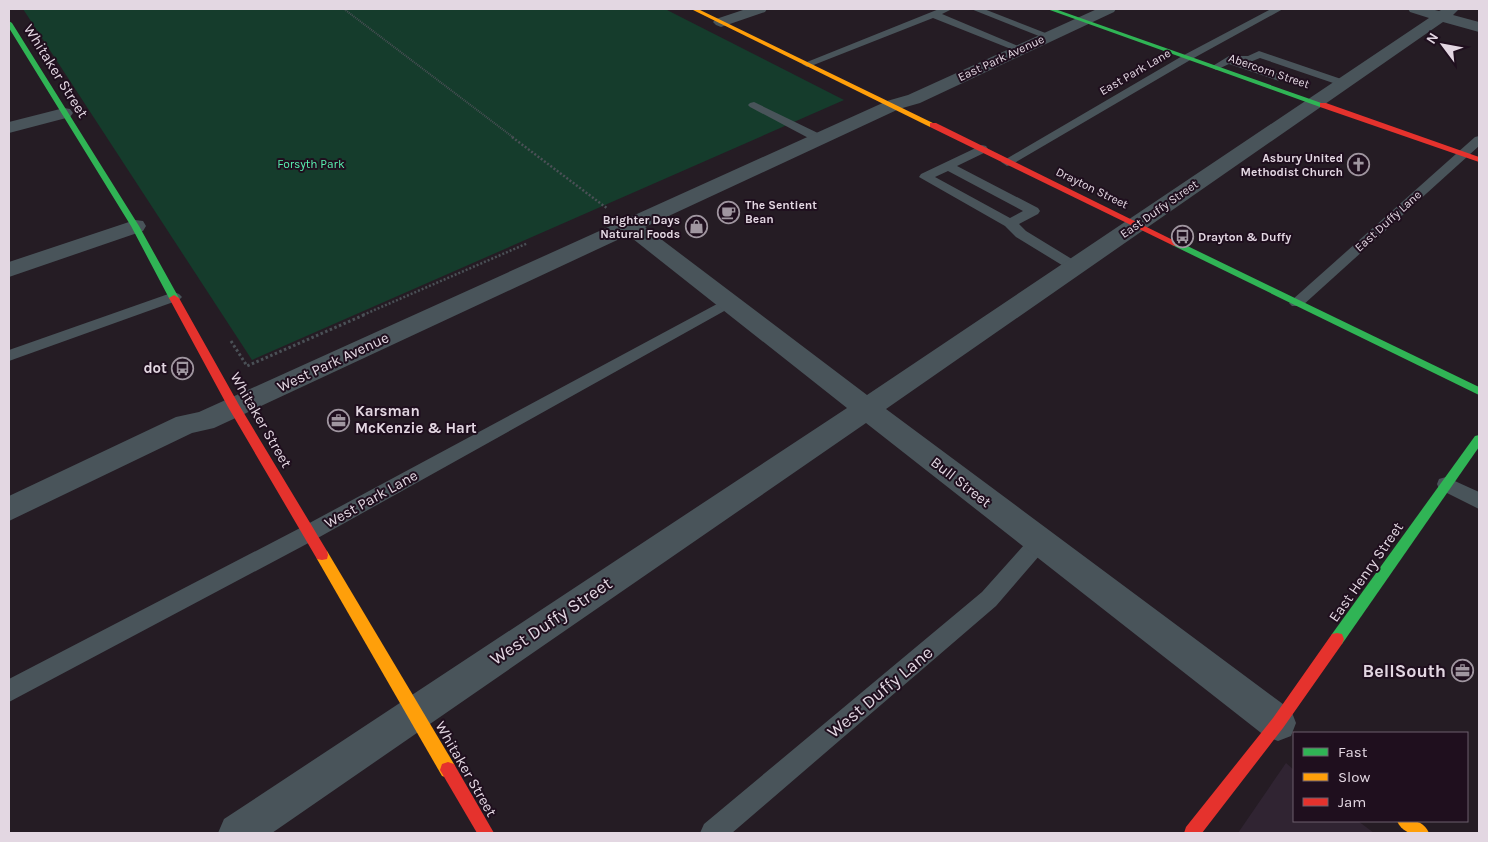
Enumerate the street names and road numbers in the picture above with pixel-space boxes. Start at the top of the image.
street label: Whitaker Street [20,21,92,122]
street label: East Park Avenue [956,32,1046,84]
street label: East Park Lane [1097,46,1173,98]
street label: Abercorn Street [1227,51,1312,92]
street label: Drayton Street [1054,164,1131,212]
street label: East Duffy Street [1117,177,1201,241]
street label: East Duffy Lane [1352,188,1424,254]
street label: West Park Avenue [274,328,392,396]
street label: Whitaker Street [226,369,296,471]
street label: Bull Street [927,453,995,511]
street label: West Park Lane [321,466,421,532]
street label: East Henry Street [1325,518,1407,625]
street label: West Duffy Street [486,572,616,670]
street label: West Duffy Lane [823,641,937,743]
street label: Whitaker Street [431,718,501,820]

